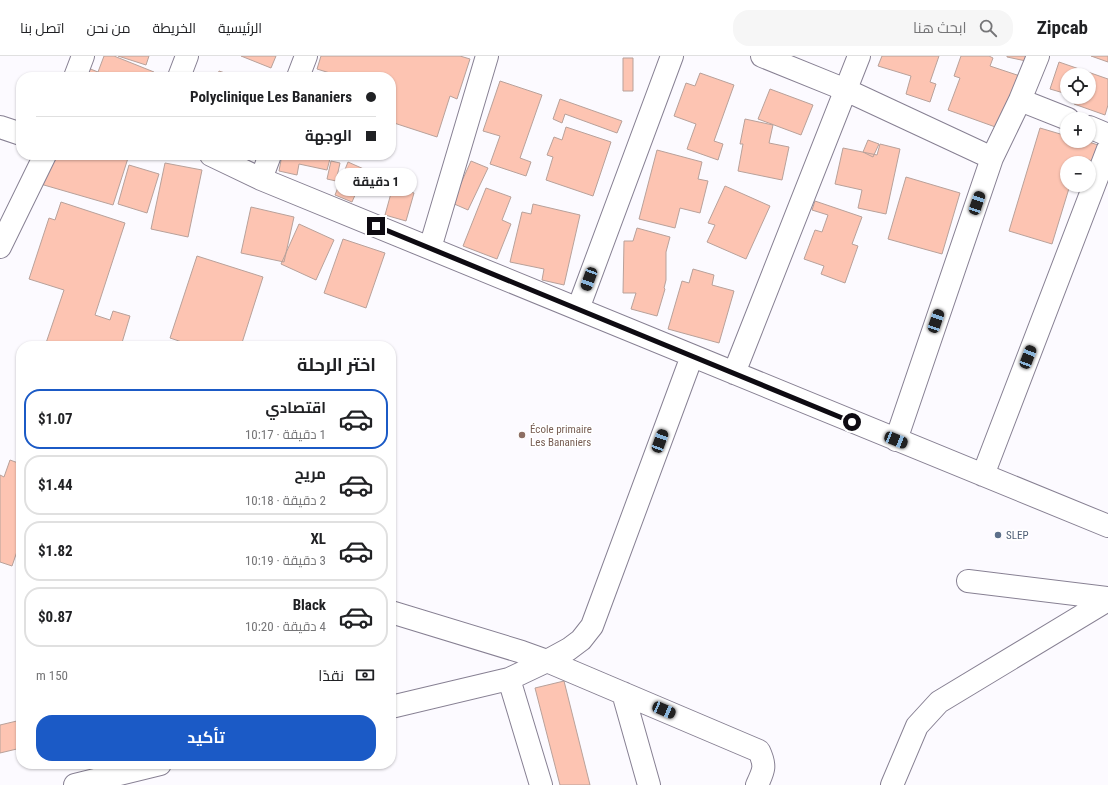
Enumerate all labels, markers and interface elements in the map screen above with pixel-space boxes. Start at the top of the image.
search box [733,10,1013,46]
text: Zipcab [1037,16,1088,39]
icon: search [977,17,999,39]
text: ابحث هنا [913,19,967,37]
text: اتصل بنا [20,20,64,36]
text: من نحن [86,20,130,36]
text: الخريطة [152,20,196,36]
text: الرئيسية [218,20,262,36]
map controls [1060,68,1096,192]
button: locate [1060,68,1096,104]
text: Polyclinique Les Bananiers [190,88,352,106]
button: + [1060,112,1096,148]
text: الوجهة [305,127,352,145]
button: − [1060,156,1096,192]
callout: 1 دقيقة [335,168,417,196]
text: 1 دقيقة [353,174,399,189]
car [967,190,987,216]
route end [367,217,385,235]
car [579,266,599,292]
car [926,308,946,334]
car [1018,344,1038,370]
text: اختر الرحلة [297,354,376,375]
text: اقتصادي [266,399,326,417]
icon: car [338,401,374,437]
text: $1.07 [38,410,73,428]
route start [843,413,861,431]
place label: École primaire Les Bananiers [530,423,592,449]
text: 1 دقيقة · 10:17 [245,427,326,442]
car [650,428,670,454]
marker: École primaire Les Bananiers [517,430,527,440]
car [883,430,909,450]
text: مريح [294,465,326,483]
icon: car [338,467,374,503]
text: $1.44 [38,476,73,494]
text: 2 دقيقة · 10:18 [245,493,326,508]
place label: SLEP [1006,529,1029,542]
text: XL [310,530,326,548]
marker: SLEP [993,530,1003,540]
icon: car [338,533,374,569]
text: $1.82 [38,542,73,560]
text: 3 دقيقة · 10:19 [245,553,326,568]
text: Black [293,596,326,614]
icon: car [338,599,374,635]
text: $0.87 [38,608,73,626]
text: 4 دقيقة · 10:20 [245,619,326,634]
icon: cash [354,664,376,686]
text: نقدًا [318,667,344,685]
text: 150 m [36,668,68,683]
car [651,700,677,720]
button: تأكيد [36,715,376,761]

